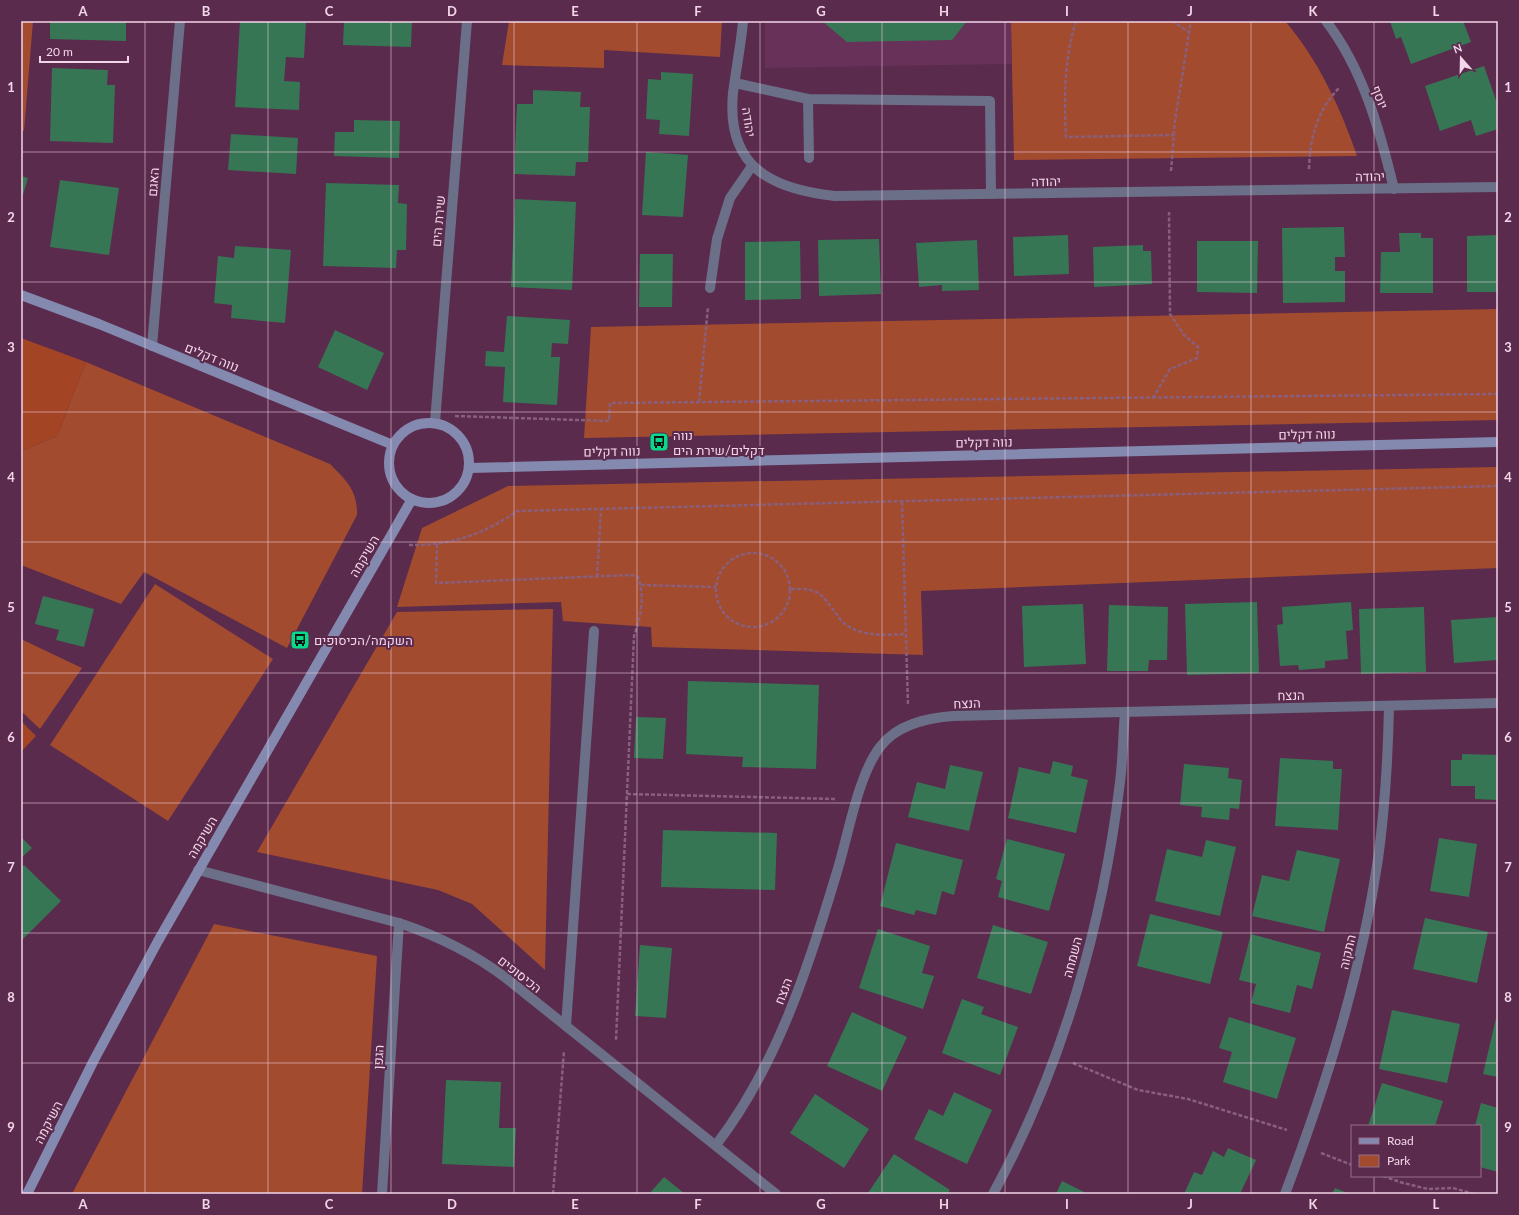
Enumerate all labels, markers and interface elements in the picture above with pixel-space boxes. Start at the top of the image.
text: A [77,3,88,19]
text: B [202,3,211,19]
text: C [325,3,334,19]
text: D [447,3,457,19]
text: E [571,3,579,19]
text: F [694,3,702,19]
text: G [816,3,826,19]
text: H [939,3,949,19]
text: I [1065,3,1069,19]
text: J [1187,3,1193,19]
text: K [1309,3,1319,19]
text: L [1433,3,1440,19]
scale bar [40,38,128,64]
north arrow [1441,38,1481,78]
text: N [1451,41,1464,56]
text: 20 m [46,44,73,59]
text: 1 [7,79,15,95]
text: 1 [1504,79,1512,95]
street label: יוסף [1368,83,1392,111]
street label: יהודה [739,106,759,138]
street label: האגם [144,167,162,197]
street label: יהודה [1355,168,1385,184]
street label: יהודה [1031,173,1061,189]
street label: שירת הים [428,194,448,248]
text: 2 [7,209,15,225]
text: 2 [1504,209,1512,225]
text: 3 [7,339,15,355]
street label: נווה דקלים [183,339,241,375]
text: 3 [1504,339,1512,355]
street label: נווה דקלים [1278,426,1336,442]
place label: נווה דקלים/שירת הים [673,427,765,458]
bus stop icon: נווה דקלים/שירת הים [648,431,670,453]
street label: נווה דקלים [955,434,1013,450]
street label: נווה דקלים [583,443,641,459]
text: 4 [7,469,15,485]
text: 4 [1504,469,1512,485]
street label: השיקמה [346,532,382,580]
text: 5 [7,599,15,615]
text: 5 [1504,599,1512,615]
bus stop icon: השקמה/הכיסופים [289,629,311,651]
place label: השקמה/הכיסופים [314,632,413,648]
street label: הנצח [1277,687,1305,703]
street label: הנצח [953,695,981,711]
text: 6 [7,729,15,745]
text: 6 [1504,729,1512,745]
street label: השיקמה [184,813,220,861]
text: 7 [7,859,15,875]
text: 7 [1504,859,1512,875]
street label: התקוה [1335,933,1359,971]
street label: השמחה [1059,935,1085,979]
street label: הכיסופים [495,952,545,996]
street label: הנצח [771,975,795,1007]
text: 8 [7,989,15,1005]
text: 8 [1504,989,1512,1005]
street label: הגפן [369,1044,387,1070]
street label: השיקמה [30,1098,66,1146]
text: 9 [7,1119,15,1135]
text: 9 [1504,1119,1512,1135]
legend [1351,1125,1481,1177]
text: Road [1387,1133,1414,1148]
text: Park [1387,1153,1411,1168]
text: A [77,1196,88,1212]
text: B [202,1196,211,1212]
text: C [325,1196,334,1212]
text: D [447,1196,457,1212]
text: E [571,1196,579,1212]
text: F [694,1196,702,1212]
text: G [816,1196,826,1212]
text: H [939,1196,949,1212]
text: I [1065,1196,1069,1212]
text: J [1187,1196,1193,1212]
text: K [1309,1196,1319,1212]
text: L [1433,1196,1440,1212]

